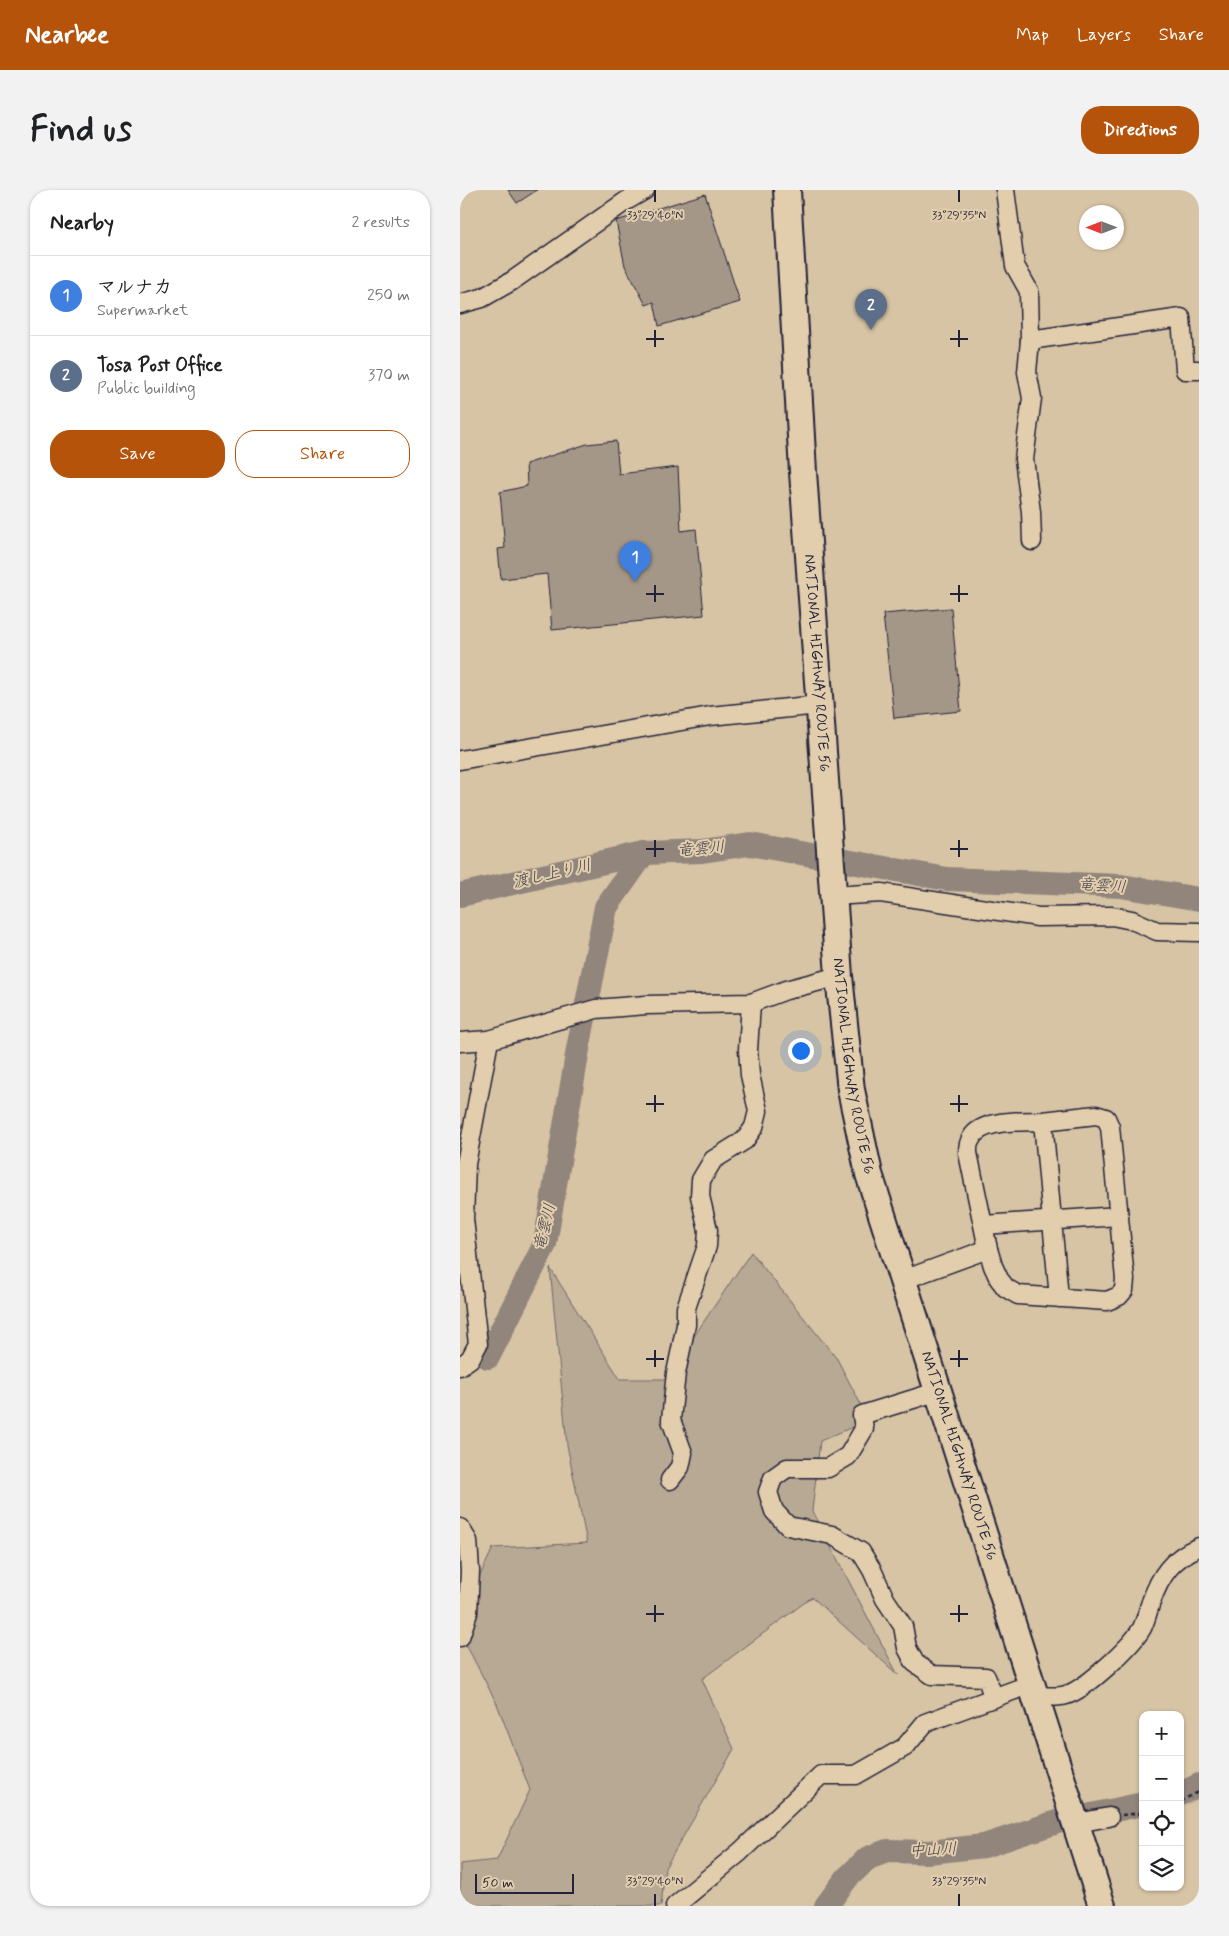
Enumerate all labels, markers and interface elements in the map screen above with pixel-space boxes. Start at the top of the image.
text: Nearbee [25,20,109,51]
text: Map [1016,23,1049,47]
text: Layers [1077,23,1131,47]
text: Share [1159,23,1204,47]
button: Directions [1081,106,1199,154]
text: Find us [30,107,132,153]
north arrow [1079,205,1124,250]
text: 33°29'40"N [627,208,683,224]
text: 33°29'35"N [932,208,986,224]
text: Nearby [50,209,114,237]
text: 2 results [352,212,410,233]
text: マルナカ [97,275,173,300]
text: 1 [62,285,70,306]
text: 250 m [367,285,410,306]
pin: 2 [855,289,887,330]
text: Supermarket [97,300,188,321]
text: Tosa Post Office [97,353,223,378]
text: 2 [62,365,70,386]
text: 370 m [368,365,410,386]
text: Public building [97,378,196,399]
button: Save [50,430,225,478]
button: Share [235,430,410,478]
pin: 1 [619,541,651,582]
street label: NATIONAL HIGHWAY ROUTE 56 [799,553,834,773]
water label: 竜雲川 [676,836,726,862]
water label: 渡し上り川 [511,855,593,893]
water label: 竜雲川 [1077,874,1127,898]
street label: NATIONAL HIGHWAY ROUTE 56 [828,957,879,1176]
your location [788,1038,814,1064]
water label: 竜雲川 [529,1201,561,1253]
street label: NATIONAL HIGHWAY ROUTE 56 [916,1349,1001,1563]
map controls [1139,1711,1184,1891]
button: + [1139,1711,1184,1756]
button: − [1139,1756,1184,1801]
button: locate [1139,1801,1184,1846]
water label: 中山川 [908,1838,958,1862]
button: layers [1139,1846,1184,1891]
scale bar [475,1871,574,1894]
text: 50 m [482,1874,513,1892]
text: 33°29'40"N [627,1874,683,1890]
text: 33°29'35"N [932,1874,986,1890]

